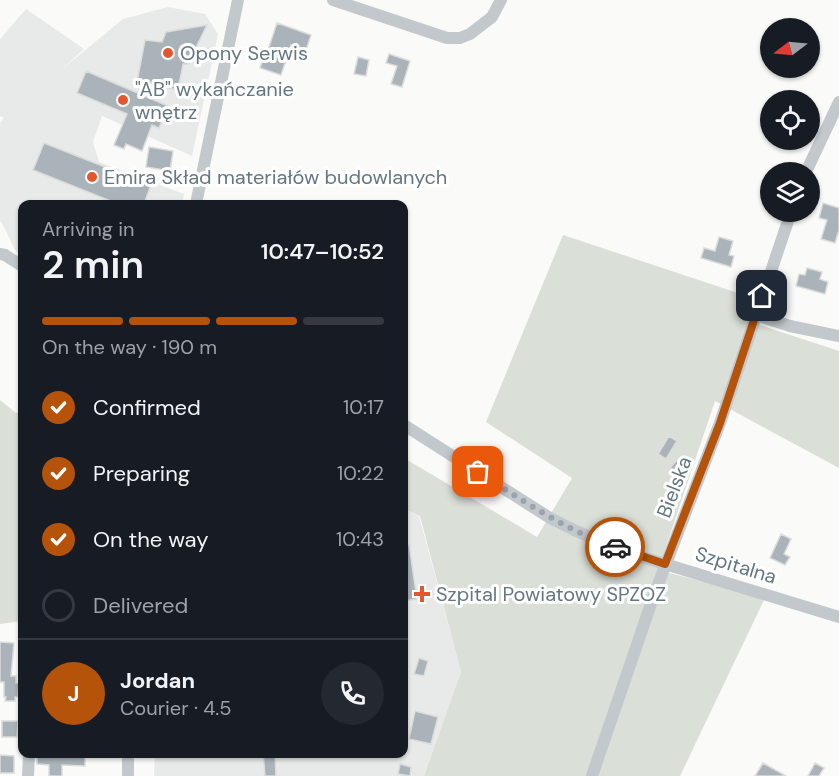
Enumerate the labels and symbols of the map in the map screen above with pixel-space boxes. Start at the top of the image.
north arrow [760,18,820,78]
place label: Opony Serwis [180,40,308,66]
marker: Opony Serwis [161,46,175,60]
place label: "AB" wykańczanie wnętrz [135,76,294,125]
marker: "AB" wykańczanie wnętrz [116,93,130,107]
place label: Emira Skład materiałów budowlanych [104,164,447,190]
marker: Emira Skład materiałów budowlanych [85,170,99,184]
pin [736,270,787,321]
pin [452,446,503,497]
street label: Bielska [650,453,698,521]
courier [585,517,645,577]
street label: Szpitalna [692,540,780,590]
place label: Szpital Powiatowy SPZOZ [436,581,666,607]
marker: Szpital Powiatowy SPZOZ [413,585,431,603]

